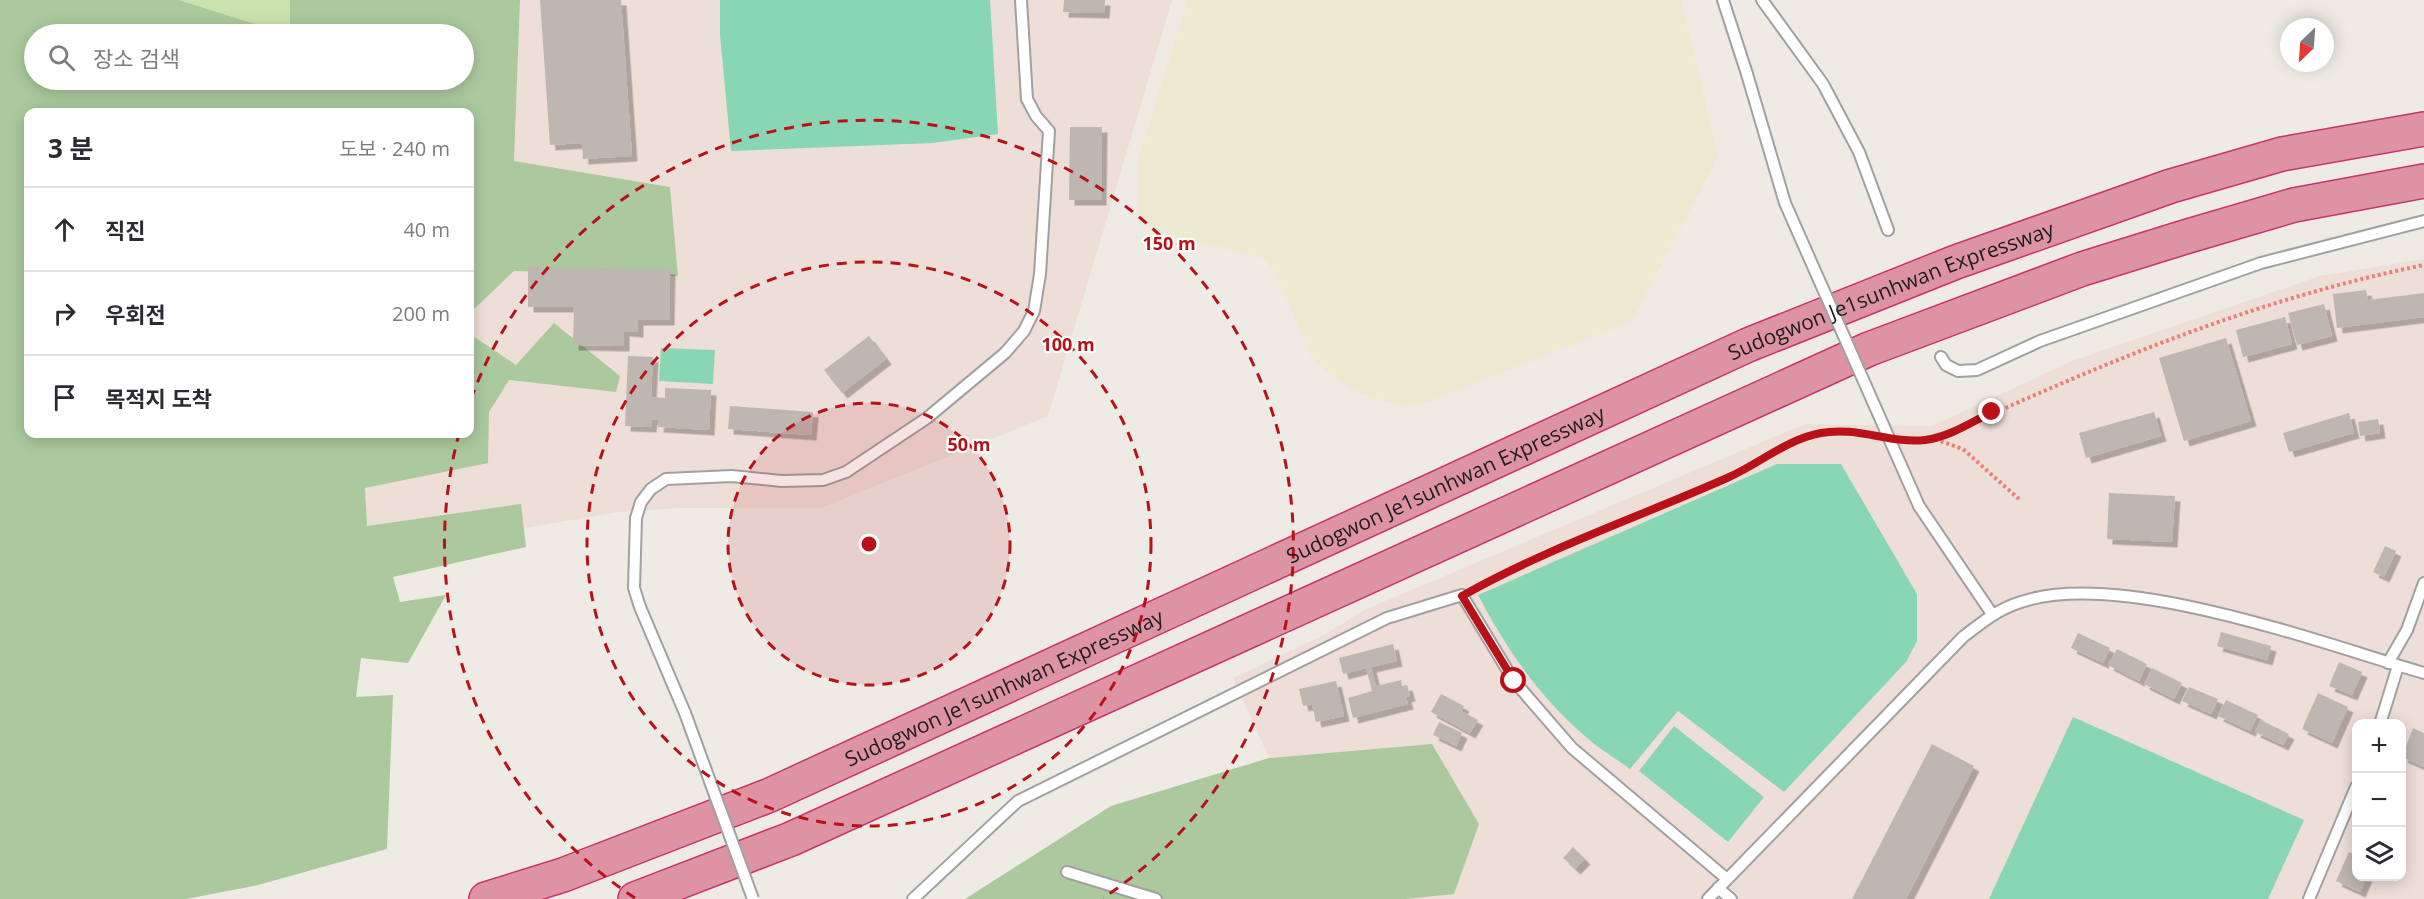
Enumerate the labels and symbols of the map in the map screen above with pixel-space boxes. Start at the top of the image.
north arrow [2280,18,2334,72]
street label: Sudogwon Je1sunhwan Expressway [1723,214,2058,366]
text: 150 m [1142,231,1196,255]
text: 100 m [1041,332,1095,356]
route end [1978,398,2004,424]
street label: Sudogwon Je1sunhwan Expressway [1282,399,1609,570]
text: 50 m [948,432,990,456]
centre of rings [859,534,879,554]
street label: Sudogwon Je1sunhwan Expressway [840,602,1168,773]
route start [1500,667,1526,693]

